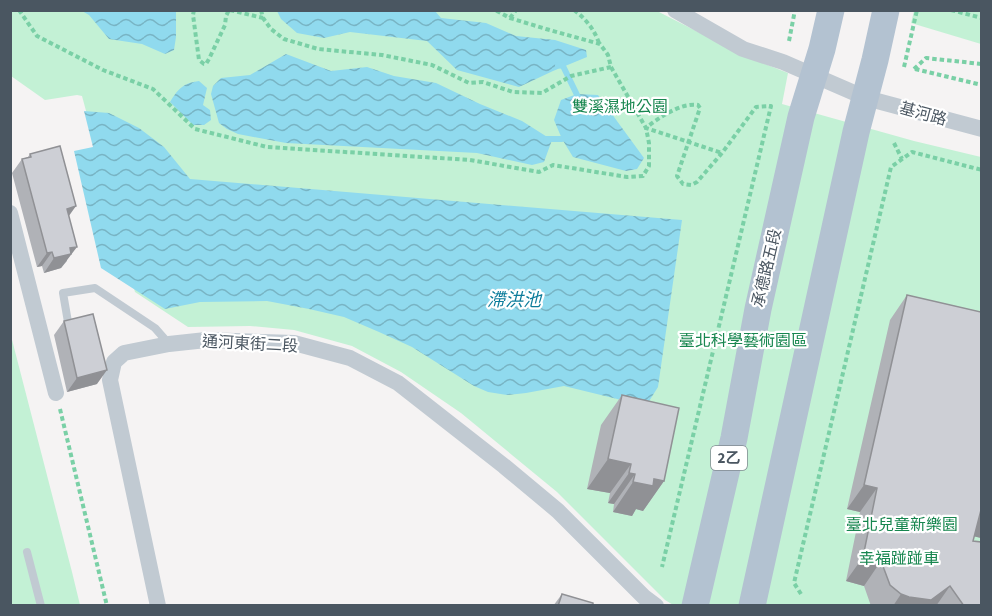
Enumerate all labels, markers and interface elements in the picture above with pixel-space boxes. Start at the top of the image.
park label: 雙溪濕地公園 [572,96,668,118]
street label: 基河路 [897,97,949,131]
street label: 承德路五段 [747,227,787,309]
water label: 滯洪池 [487,288,543,313]
park label: 臺北科學藝術園區 [679,330,807,352]
street label: 通河東街二段 [201,331,299,357]
road number: 2乙 [711,446,747,470]
park label: 臺北兒童新樂園 [846,514,958,536]
park label: 幸福踫踫車 [859,548,939,570]

